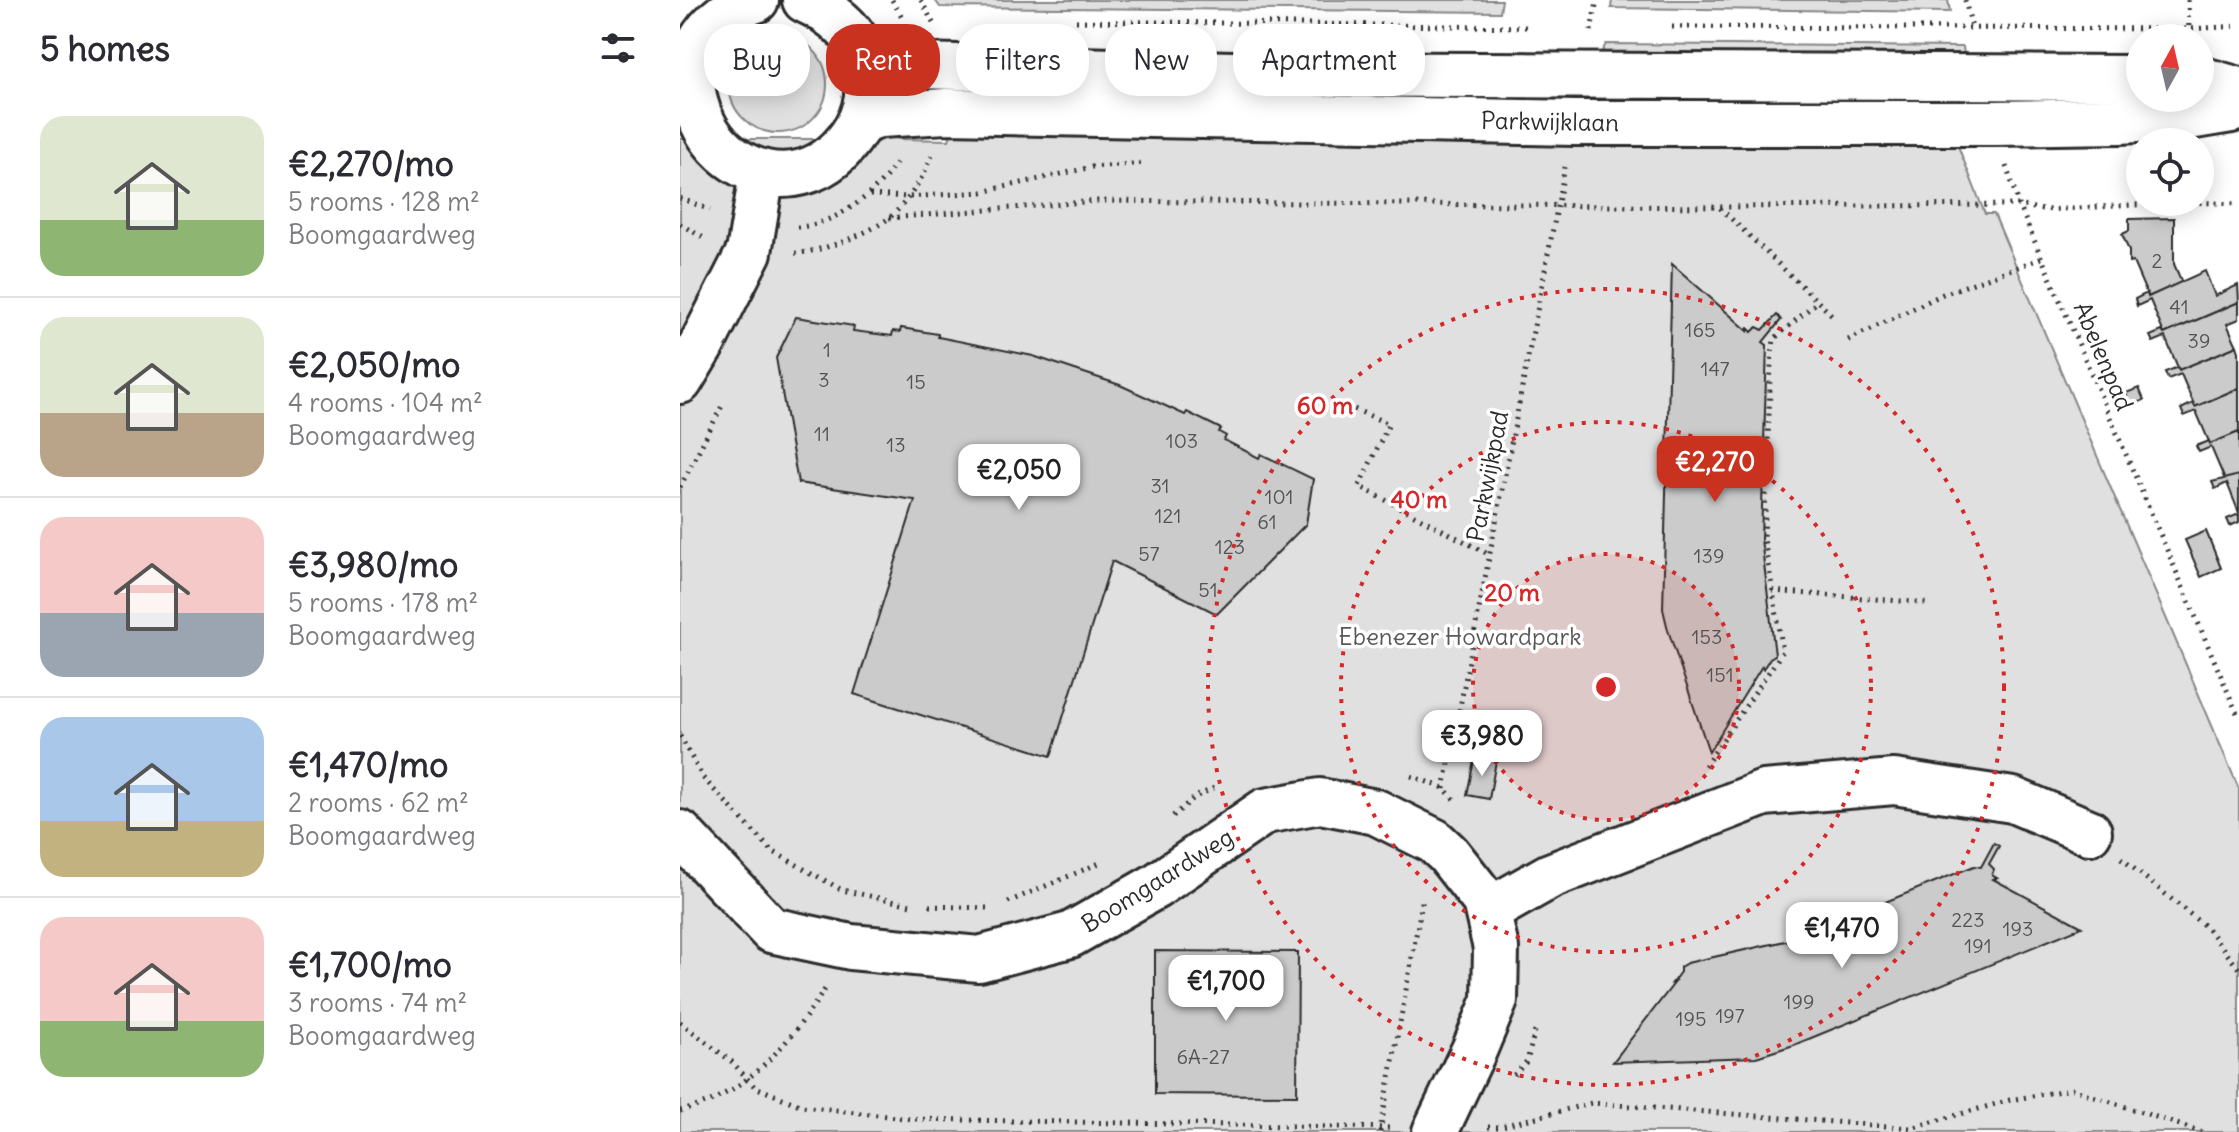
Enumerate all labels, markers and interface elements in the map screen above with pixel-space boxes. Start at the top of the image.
chip: Buy [704,24,810,96]
chip: Rent [826,24,940,96]
chip: Filters [956,24,1089,96]
chip: New [1105,24,1217,96]
chip: Apartment [1233,24,1425,96]
north arrow [2126,24,2214,112]
map controls [2126,24,2214,216]
icon: filters [596,26,640,70]
text: 5 homes [40,27,170,70]
street label: Parkwijklaan [1481,105,1619,137]
button: locate [2126,128,2214,216]
text: €2,270/mo [288,142,454,185]
icon: home [104,148,200,244]
text: 5 rooms · 128 m² [288,185,480,218]
text: Boomgaardweg [288,218,476,251]
house number: 2 [2152,248,2163,273]
house number: 41 [2169,294,2189,319]
street label: Abelenpad [2068,297,2140,415]
house number: 165 [1685,317,1715,342]
house number: 39 [2188,328,2210,353]
house number: 1 [823,337,831,362]
text: €2,050/mo [288,343,460,386]
icon: home [104,349,200,445]
house number: 147 [1700,356,1730,381]
house number: 3 [818,367,830,392]
house number: 15 [906,369,926,394]
text: 4 rooms · 104 m² [288,386,483,419]
text: 60 m [1297,390,1353,420]
street label: Parkwijkpad [1460,408,1514,544]
text: Boomgaardweg [288,419,476,452]
house number: 11 [814,421,830,446]
house number: 103 [1166,428,1198,453]
house number: 13 [886,432,906,457]
pin: €2,270 [1650,436,1780,504]
pin: €2,050 [954,444,1084,512]
text: €2,270 [1675,445,1755,478]
text: €2,050 [976,453,1062,486]
house number: 31 [1150,473,1170,498]
house number: 101 [1264,484,1294,509]
text: 40 m [1391,484,1447,514]
house number: 121 [1155,503,1181,528]
house number: 61 [1257,509,1277,534]
house number: 123 [1215,534,1245,559]
house number: 57 [1138,541,1160,566]
text: €3,980/mo [288,543,458,586]
house number: 139 [1694,543,1724,568]
icon: home [104,549,200,645]
house number: 51 [1198,577,1218,602]
text: 20 m [1484,577,1540,607]
text: 5 rooms · 178 m² [288,586,478,619]
text: Boomgaardweg [288,619,476,652]
park label: Ebenezer Howardpark [1339,621,1581,651]
house number: 153 [1692,624,1722,649]
house number: 151 [1706,662,1734,687]
centre of rings [1592,673,1620,701]
pin: €3,980 [1417,710,1547,778]
text: €3,980 [1440,719,1524,752]
text: €1,470/mo [288,743,448,786]
icon: home [104,749,200,845]
text: 2 rooms · 62 m² [288,786,469,819]
text: Boomgaardweg [288,819,476,852]
street label: Boomgaardweg [1076,821,1238,939]
pin: €1,470 [1777,902,1907,970]
house number: 223 [1951,907,1985,932]
text: €1,470 [1804,911,1880,944]
house number: 193 [2003,916,2033,941]
house number: 191 [1964,933,1992,958]
text: €1,700/mo [288,943,452,986]
icon: home [104,949,200,1045]
pin: €1,700 [1161,955,1291,1023]
text: €1,700 [1186,964,1266,997]
text: 3 rooms · 74 m² [288,986,467,1019]
house number: 199 [1784,989,1814,1014]
house number: 197 [1715,1003,1745,1028]
house number: 195 [1676,1006,1706,1031]
text: Boomgaardweg [288,1019,476,1052]
house number: 6A-27 [1176,1044,1230,1069]

